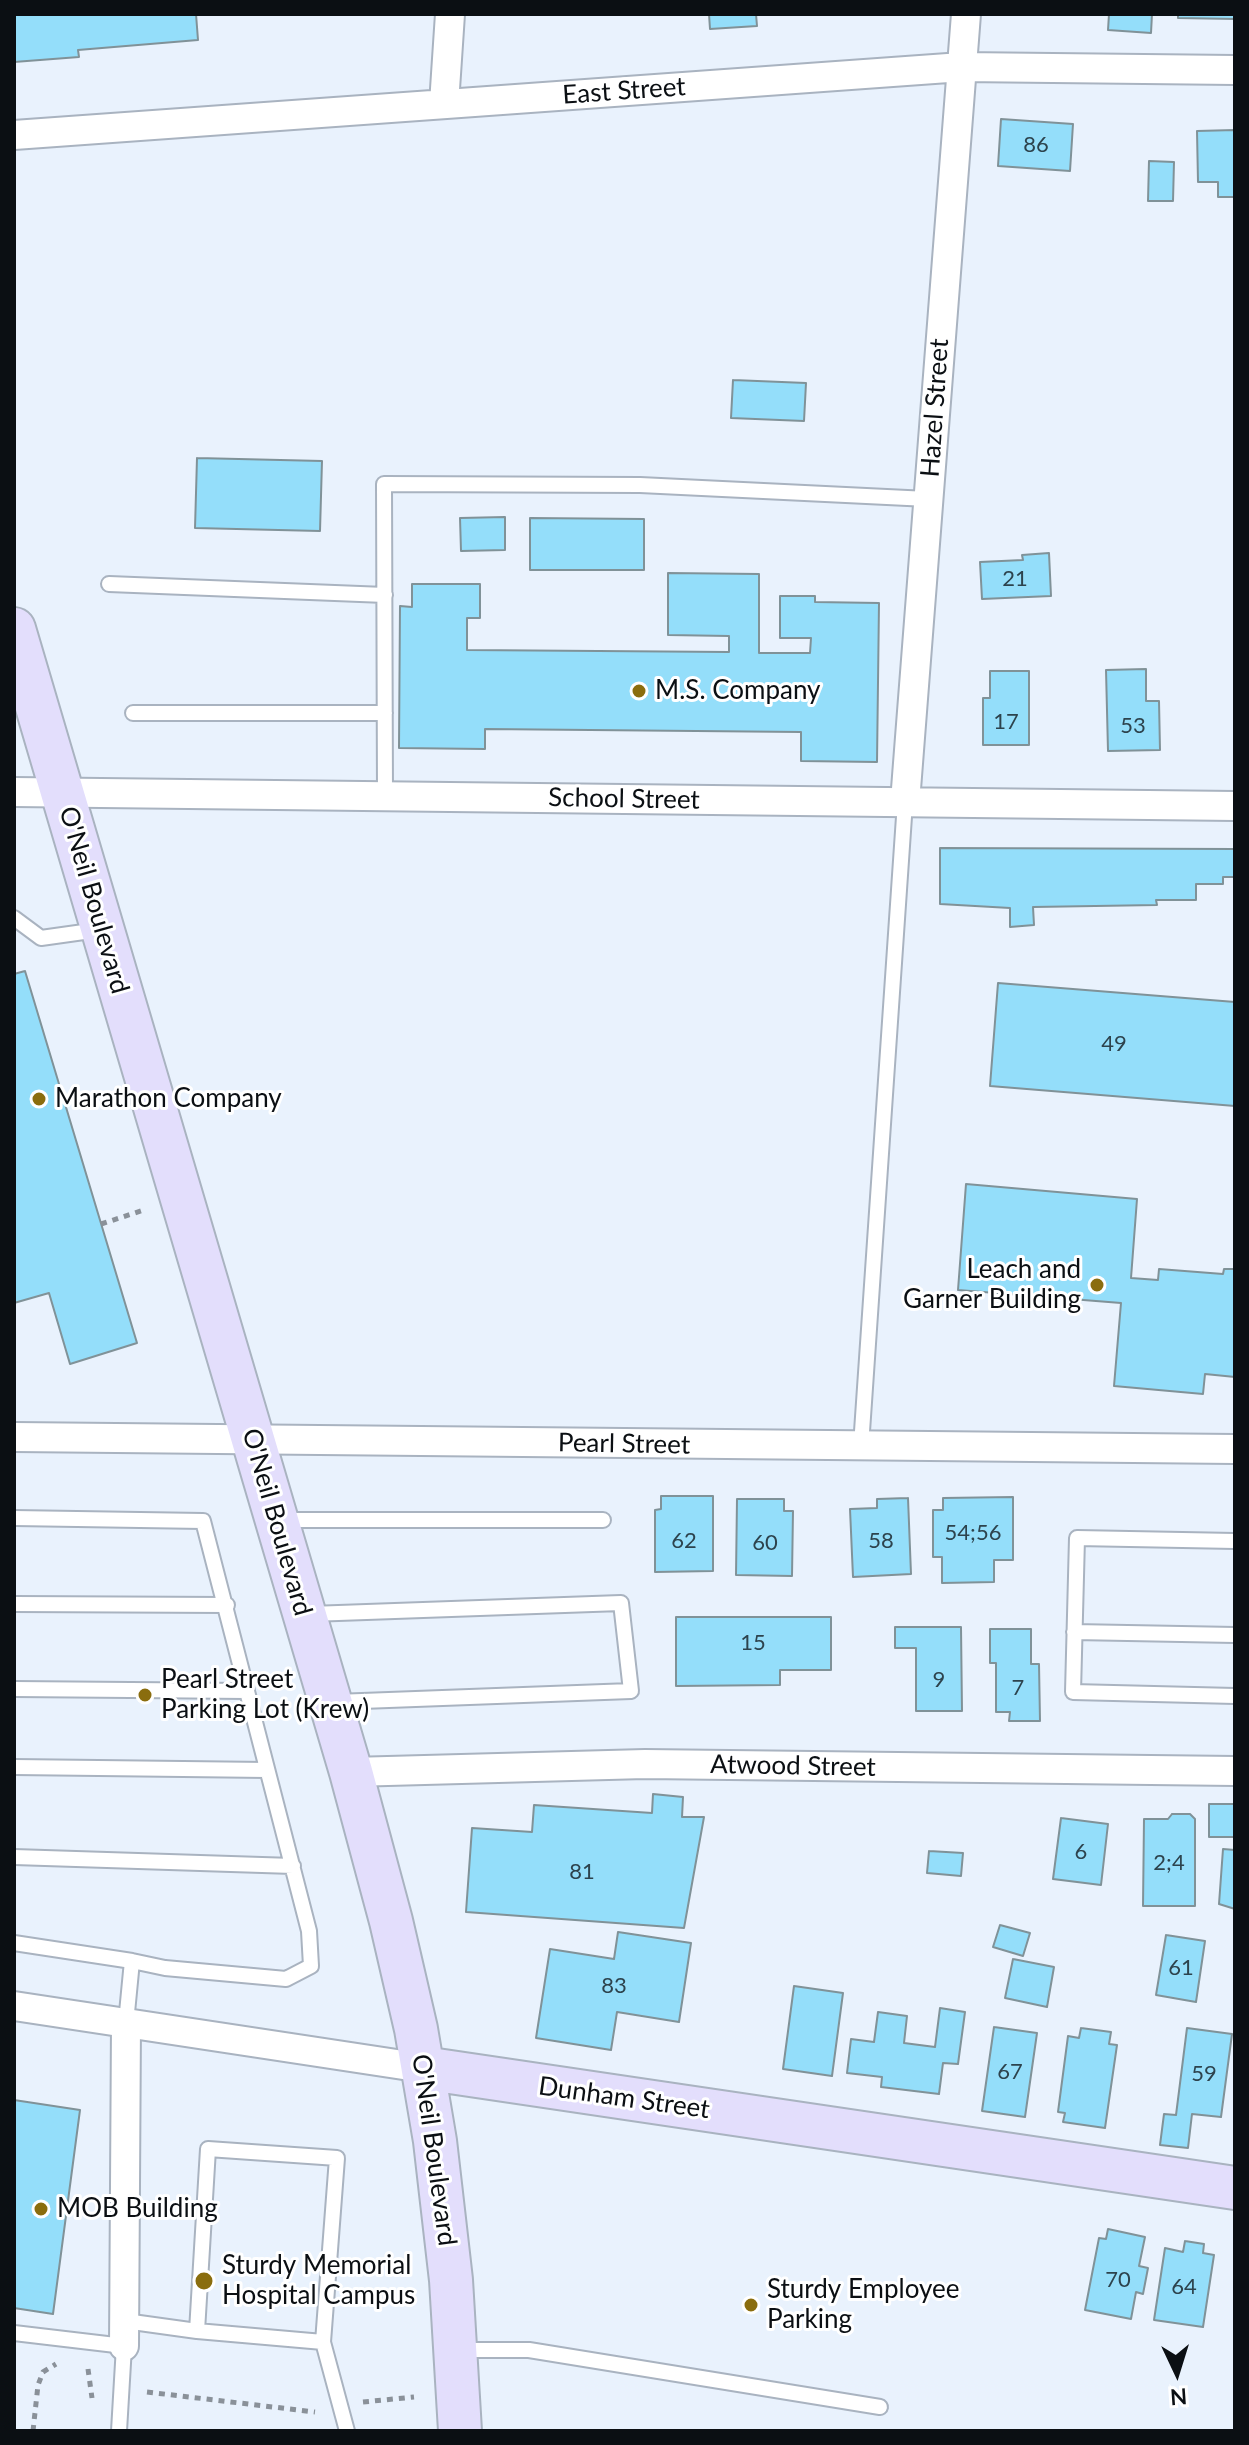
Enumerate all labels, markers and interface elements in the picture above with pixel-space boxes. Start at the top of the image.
street label: East Street [561,71,687,111]
house number: 86 [1023,132,1049,158]
street label: Hazel Street [915,338,955,478]
house number: 21 [1002,566,1028,592]
place label: M.S. Company [655,675,820,707]
marker: M.S. Company [630,682,648,700]
house number: 17 [993,709,1019,735]
house number: 53 [1120,713,1146,739]
street label: School Street [548,782,700,816]
street label: O'Neil Boulevard [52,803,136,997]
house number: 49 [1101,1031,1127,1057]
place label: Marathon Company [55,1083,282,1115]
marker: Marathon Company [30,1090,48,1108]
place label: Leach and Garner Building [903,1254,1081,1316]
marker: Leach and Garner Building [1088,1276,1106,1294]
street label: O'Neil Boulevard [235,1425,319,1619]
street label: Pearl Street [558,1427,690,1461]
house number: 54;56 [945,1520,1001,1546]
house number: 62 [671,1528,697,1554]
house number: 58 [868,1528,894,1554]
house number: 60 [752,1530,778,1556]
house number: 15 [740,1630,766,1656]
place label: Pearl Street Parking Lot (Krew) [161,1664,369,1726]
house number: 9 [933,1667,945,1693]
house number: 7 [1012,1675,1024,1701]
marker: Pearl Street Parking Lot (Krew) [136,1686,154,1704]
street label: Atwood Street [710,1749,876,1783]
house number: 6 [1075,1839,1087,1865]
house number: 2;4 [1153,1850,1185,1876]
house number: 81 [569,1859,595,1885]
house number: 61 [1168,1955,1194,1981]
house number: 83 [601,1973,627,1999]
street label: O'Neil Boulevard [405,2052,463,2248]
house number: 67 [997,2059,1023,2085]
house number: 59 [1191,2061,1217,2087]
street label: Dunham Street [536,2071,712,2125]
place label: MOB Building [57,2193,218,2225]
marker: MOB Building [32,2200,50,2218]
place label: Sturdy Memorial Hospital Campus [222,2250,415,2312]
house number: 70 [1105,2267,1131,2293]
marker: Sturdy Memorial Hospital Campus [193,2270,215,2292]
place label: Sturdy Employee Parking [767,2274,959,2336]
house number: 64 [1171,2274,1197,2300]
marker: Sturdy Employee Parking [742,2296,760,2314]
north arrow [1137,2333,1217,2413]
text: N [1169,2383,1188,2411]

